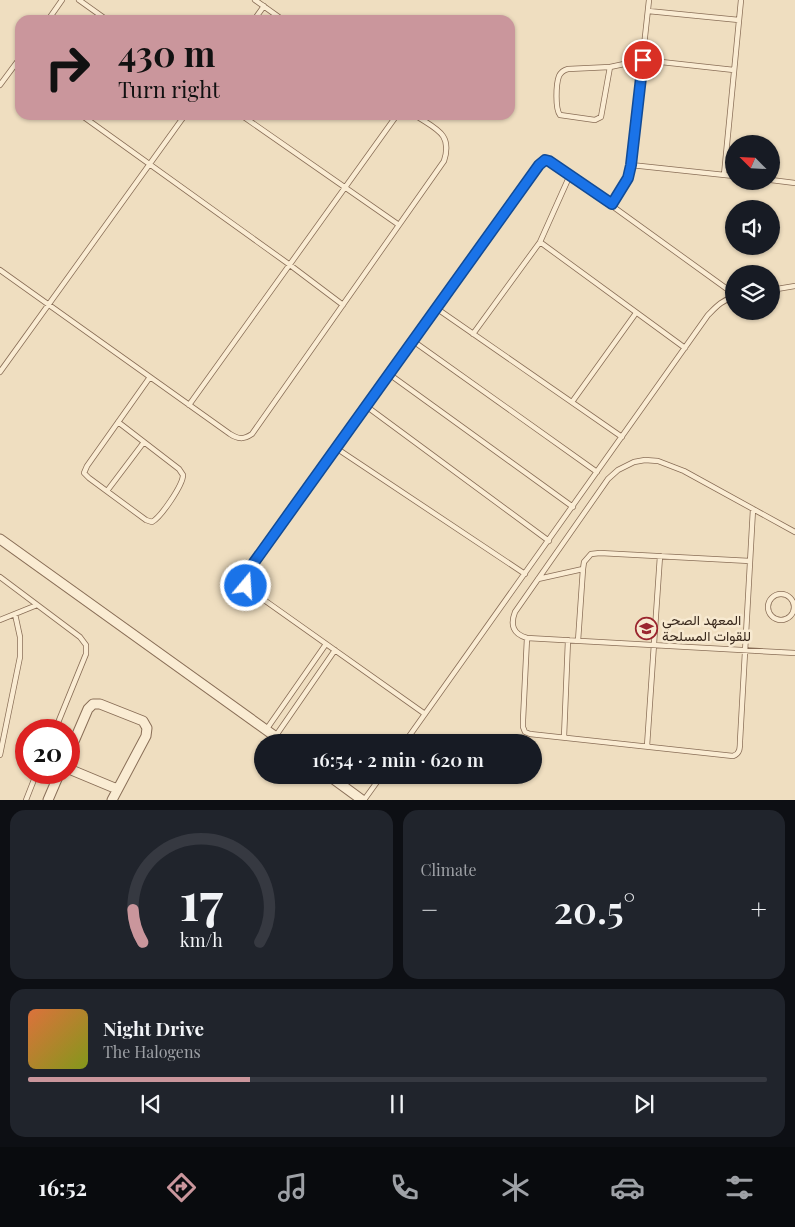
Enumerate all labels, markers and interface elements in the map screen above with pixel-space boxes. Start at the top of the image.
text: 430 m [118,29,215,76]
icon: right [35,35,100,100]
pin [622,39,664,81]
icon: arrive [629,46,657,74]
text: Turn right [118,74,220,104]
north arrow [725,135,780,190]
map controls [725,135,780,320]
button: sound [725,200,780,255]
button: layers [725,265,780,320]
position arrow [219,559,271,611]
place label: المعهد الصحي للقوات المسلحة [662,610,751,645]
school or university icon: المعهد الصحي للقوات المسلحة [634,616,658,640]
speed limit sign: 20 [15,719,80,784]
text: 16:54 · 2 min · 620 m [312,746,484,772]
text: Climate [421,859,477,880]
text: 17 [179,865,223,934]
text: 20.5° [554,883,635,934]
text: − [421,890,439,927]
text: + [751,890,767,927]
text: km/h [180,928,223,951]
text: Night Drive [103,1015,204,1041]
text: The Halogens [103,1041,201,1062]
icon: previous [137,1090,165,1118]
icon: pause [383,1090,411,1118]
icon: next [630,1090,658,1118]
icon: directions [164,1170,199,1205]
icon: music [275,1170,310,1205]
icon: phone [387,1170,422,1205]
icon: climate [498,1170,533,1205]
icon: car [610,1170,645,1205]
icon: filters [722,1170,757,1205]
text: 16:52 [38,1172,87,1202]

